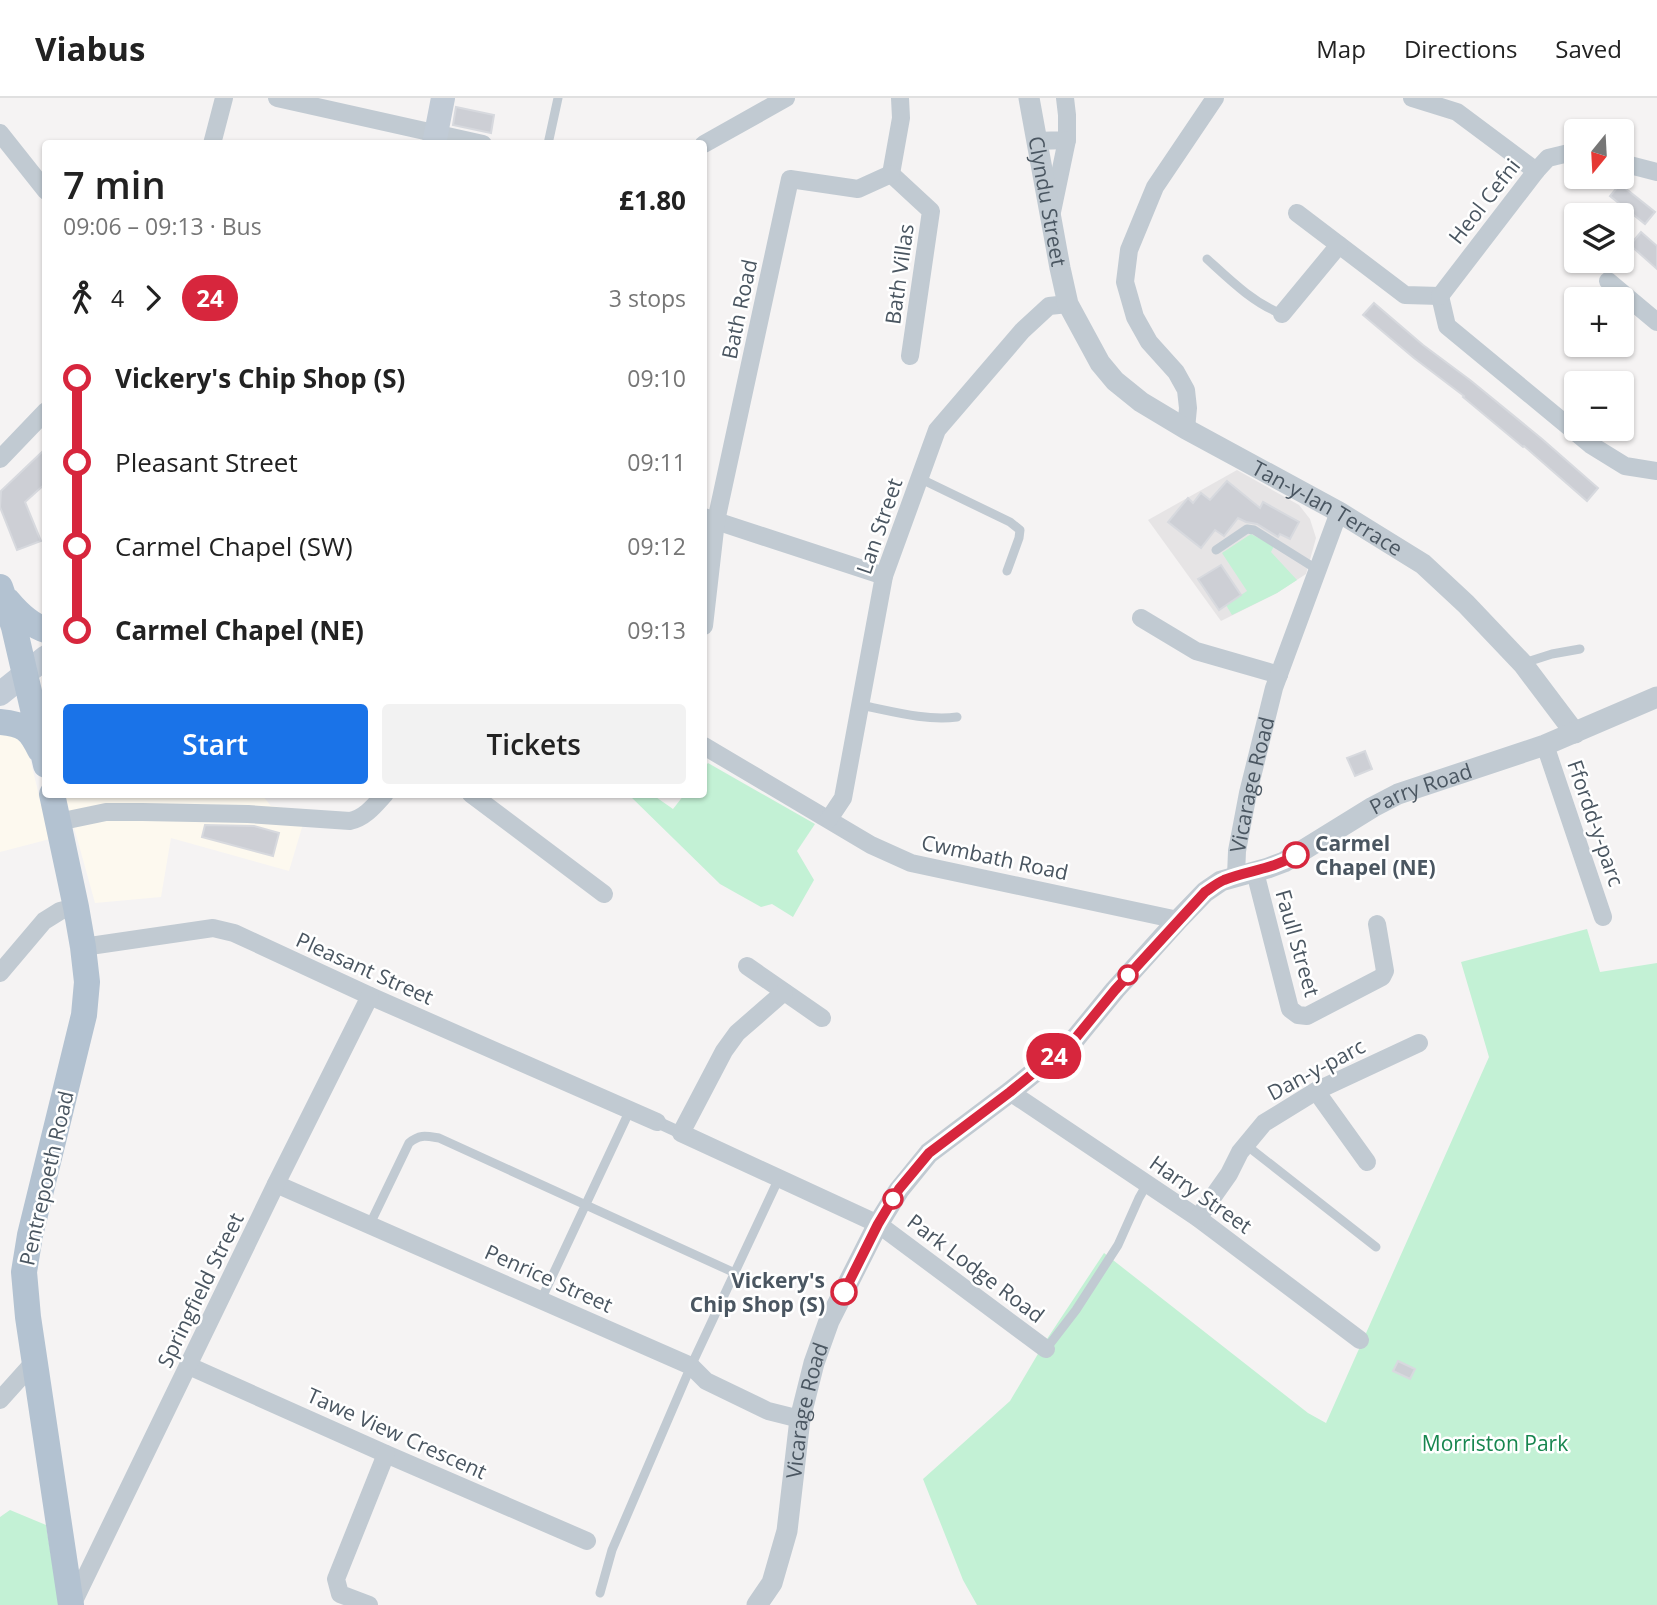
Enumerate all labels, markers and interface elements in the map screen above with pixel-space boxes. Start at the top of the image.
text: Viabus [35,26,145,71]
text: Map [1316,32,1366,65]
text: Directions [1404,32,1517,65]
text: Saved [1555,32,1622,65]
north arrow [1564,119,1634,189]
map controls [1564,119,1634,441]
street label: Clyndu Street [1022,134,1073,269]
street label: Heol Cefni [1442,153,1526,249]
text: 7 min [63,158,166,210]
text: £1.80 [619,182,686,218]
button: layers [1564,203,1634,273]
text: 09:06 – 09:13 · Bus [63,210,262,242]
street label: Bath Villas [878,222,920,326]
street label: Bath Road [715,257,763,361]
icon: walk [63,279,101,317]
icon: forward [134,279,172,317]
text: 24 [196,281,224,314]
text: 4 [111,282,124,314]
text: 3 stops [609,282,686,314]
button: + [1564,287,1634,357]
text: Vickery's Chip Shop (S) [115,360,405,396]
text: 09:10 [627,362,686,394]
button: − [1564,371,1634,441]
text: Pleasant Street [115,444,298,480]
text: 09:11 [627,446,686,478]
street label: Tan-y-lan Terrace [1247,453,1408,562]
street label: Lan Street [850,474,908,578]
text: Carmel Chapel (SW) [115,528,353,564]
text: 09:12 [627,530,686,562]
text: Carmel Chapel (NE) [115,612,364,648]
text: 09:13 [627,614,686,646]
button: Start [63,704,368,784]
button: Tickets [382,704,686,784]
street label: Vicarage Road [1223,714,1280,855]
street label: Parry Road [1364,756,1476,821]
street label: Ffordd-y-parc [1561,756,1631,890]
street label: Cwmbath Road [919,828,1071,886]
place label: Carmel Chapel (NE) [1315,829,1436,881]
marker: Carmel Chapel (NE) [1283,842,1309,868]
street label: Faull Street [1269,886,1327,1000]
street label: Pleasant Street [292,925,438,1011]
unlabelled marker [1118,965,1138,985]
street label: Dan-y-parc [1262,1032,1370,1106]
line badge: 24 [1023,1033,1086,1079]
text: 24 [1040,1039,1068,1072]
street label: Pentrepoeth Road [12,1088,80,1268]
street label: Harry Street [1144,1148,1258,1240]
unlabelled marker [883,1189,903,1209]
street label: Park Lodge Road [902,1207,1050,1329]
street label: Springfield Street [150,1208,250,1372]
street label: Penrice Street [481,1237,617,1319]
place label: Vickery's Chip Shop (S) [690,1266,825,1318]
marker: Vickery's Chip Shop (S) [831,1279,857,1305]
street label: Vicarage Road [779,1338,834,1480]
street label: Tawe View Crescent [303,1381,491,1485]
park label: Morriston Park [1422,1429,1568,1457]

